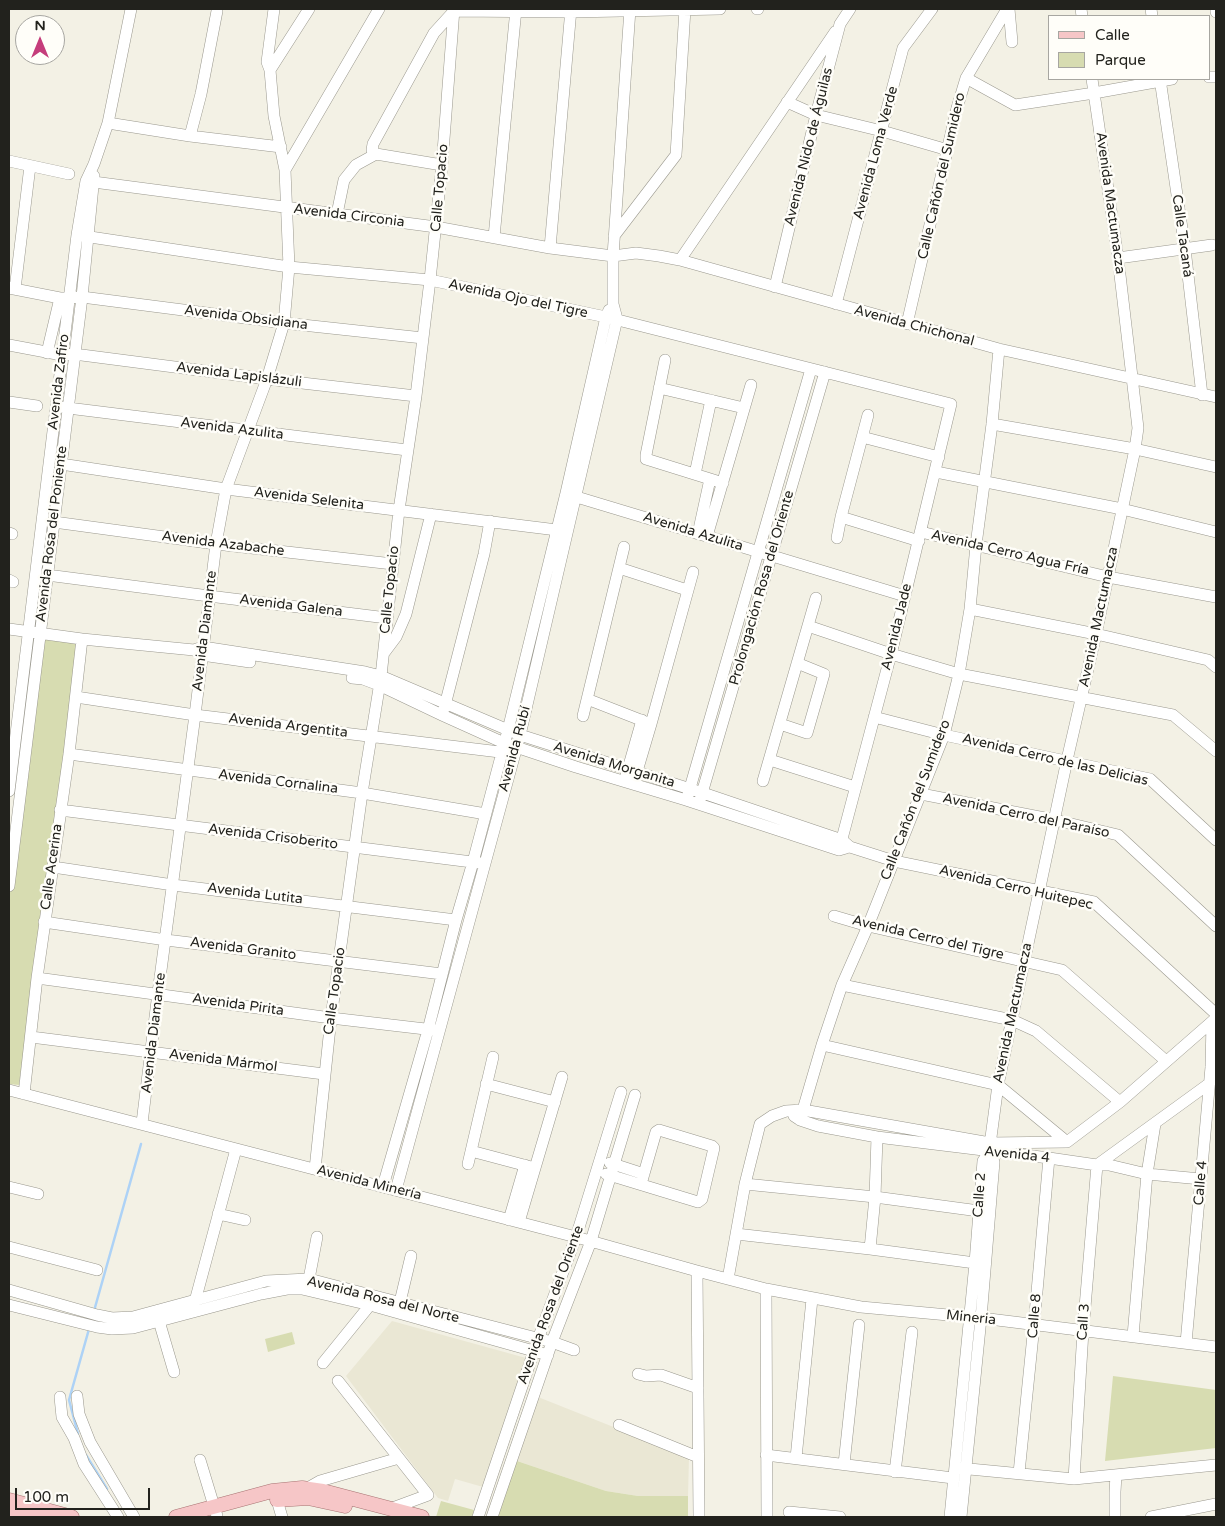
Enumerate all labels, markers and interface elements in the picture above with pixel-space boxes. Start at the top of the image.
north arrow [15,15,65,65]
legend [1048,15,1210,80]
text: N [34,17,46,34]
text: Calle [1095,26,1130,44]
text: Parque [1095,51,1146,69]
street label: Avenida Nido de Águilas [781,66,837,228]
street label: Avenida Loma Verde [850,85,902,221]
street label: Calle Cañón del Sumidero [915,91,969,261]
street label: Avenida Mactumacza [1092,131,1128,275]
street label: Calle Topacio [428,143,452,233]
street label: Calle Tacaná [1168,194,1196,278]
street label: Avenida Circonia [293,201,405,231]
street label: Avenida Ojo del Tigre [447,276,589,322]
street label: Avenida Obsidiana [183,302,309,334]
street label: Avenida Chichonal [852,302,976,350]
street label: Avenida Zafiro [45,333,73,431]
street label: Avenida Lapislázuli [175,359,303,391]
street label: Avenida Azulita [180,414,284,444]
street label: Avenida Rosa del Poniente [33,445,71,623]
street label: Avenida Selenita [253,484,365,514]
street label: Prolongación Rosa del Oriente [726,489,798,687]
street label: Avenida Azulita [641,509,745,555]
street label: Avenida Cerro Agua Fría [929,527,1091,579]
street label: Avenida Azabache [161,528,285,560]
street label: Calle Topacio [377,545,403,635]
street label: Avenida Mactumacza [1076,545,1122,689]
street label: Avenida Diamante [189,570,221,692]
street label: Avenida Jade [878,582,916,672]
street label: Avenida Galena [238,591,344,621]
street label: Avenida Rubí [495,704,535,794]
street label: Avenida Argentita [227,710,349,742]
street label: Calle Cañón del Sumidero [878,717,954,883]
street label: Avenida Cerro de las Delicias [960,730,1150,790]
street label: Avenida Morganita [551,738,677,792]
street label: Avenida Cornalina [217,766,339,798]
street label: Avenida Cerro del Paraíso [941,790,1111,842]
street label: Avenida Crisoberito [207,821,339,853]
street label: Calle Acerina [38,823,66,911]
street label: Avenida Cerro Huitepec [937,862,1095,914]
street label: Avenida Lutita [206,880,304,908]
street label: Avenida Cerro del Tigre [850,912,1006,964]
street label: Avenida Granito [189,934,297,964]
street label: Avenida Mactumacza [990,941,1036,1085]
street label: Calle Topacio [321,946,349,1036]
street label: Avenida Diamante [138,972,170,1094]
street label: Avenida Pirita [191,990,285,1020]
street label: Avenida Mármol [168,1046,278,1076]
street label: Avenida 4 [983,1143,1051,1167]
street label: Calle 4 [1191,1160,1211,1206]
street label: Avenida Minería [315,1162,423,1204]
street label: Calle 2 [970,1172,990,1218]
street label: Avenida Rosa del Oriente [514,1223,588,1387]
street label: Avenida Rosa del Norte [305,1273,461,1327]
street label: Calle 8 [1025,1293,1045,1339]
street label: Call 3 [1074,1303,1094,1341]
street label: Mineria [945,1307,997,1329]
scale bar [18,1478,152,1510]
text: 100 m [23,1488,69,1506]

